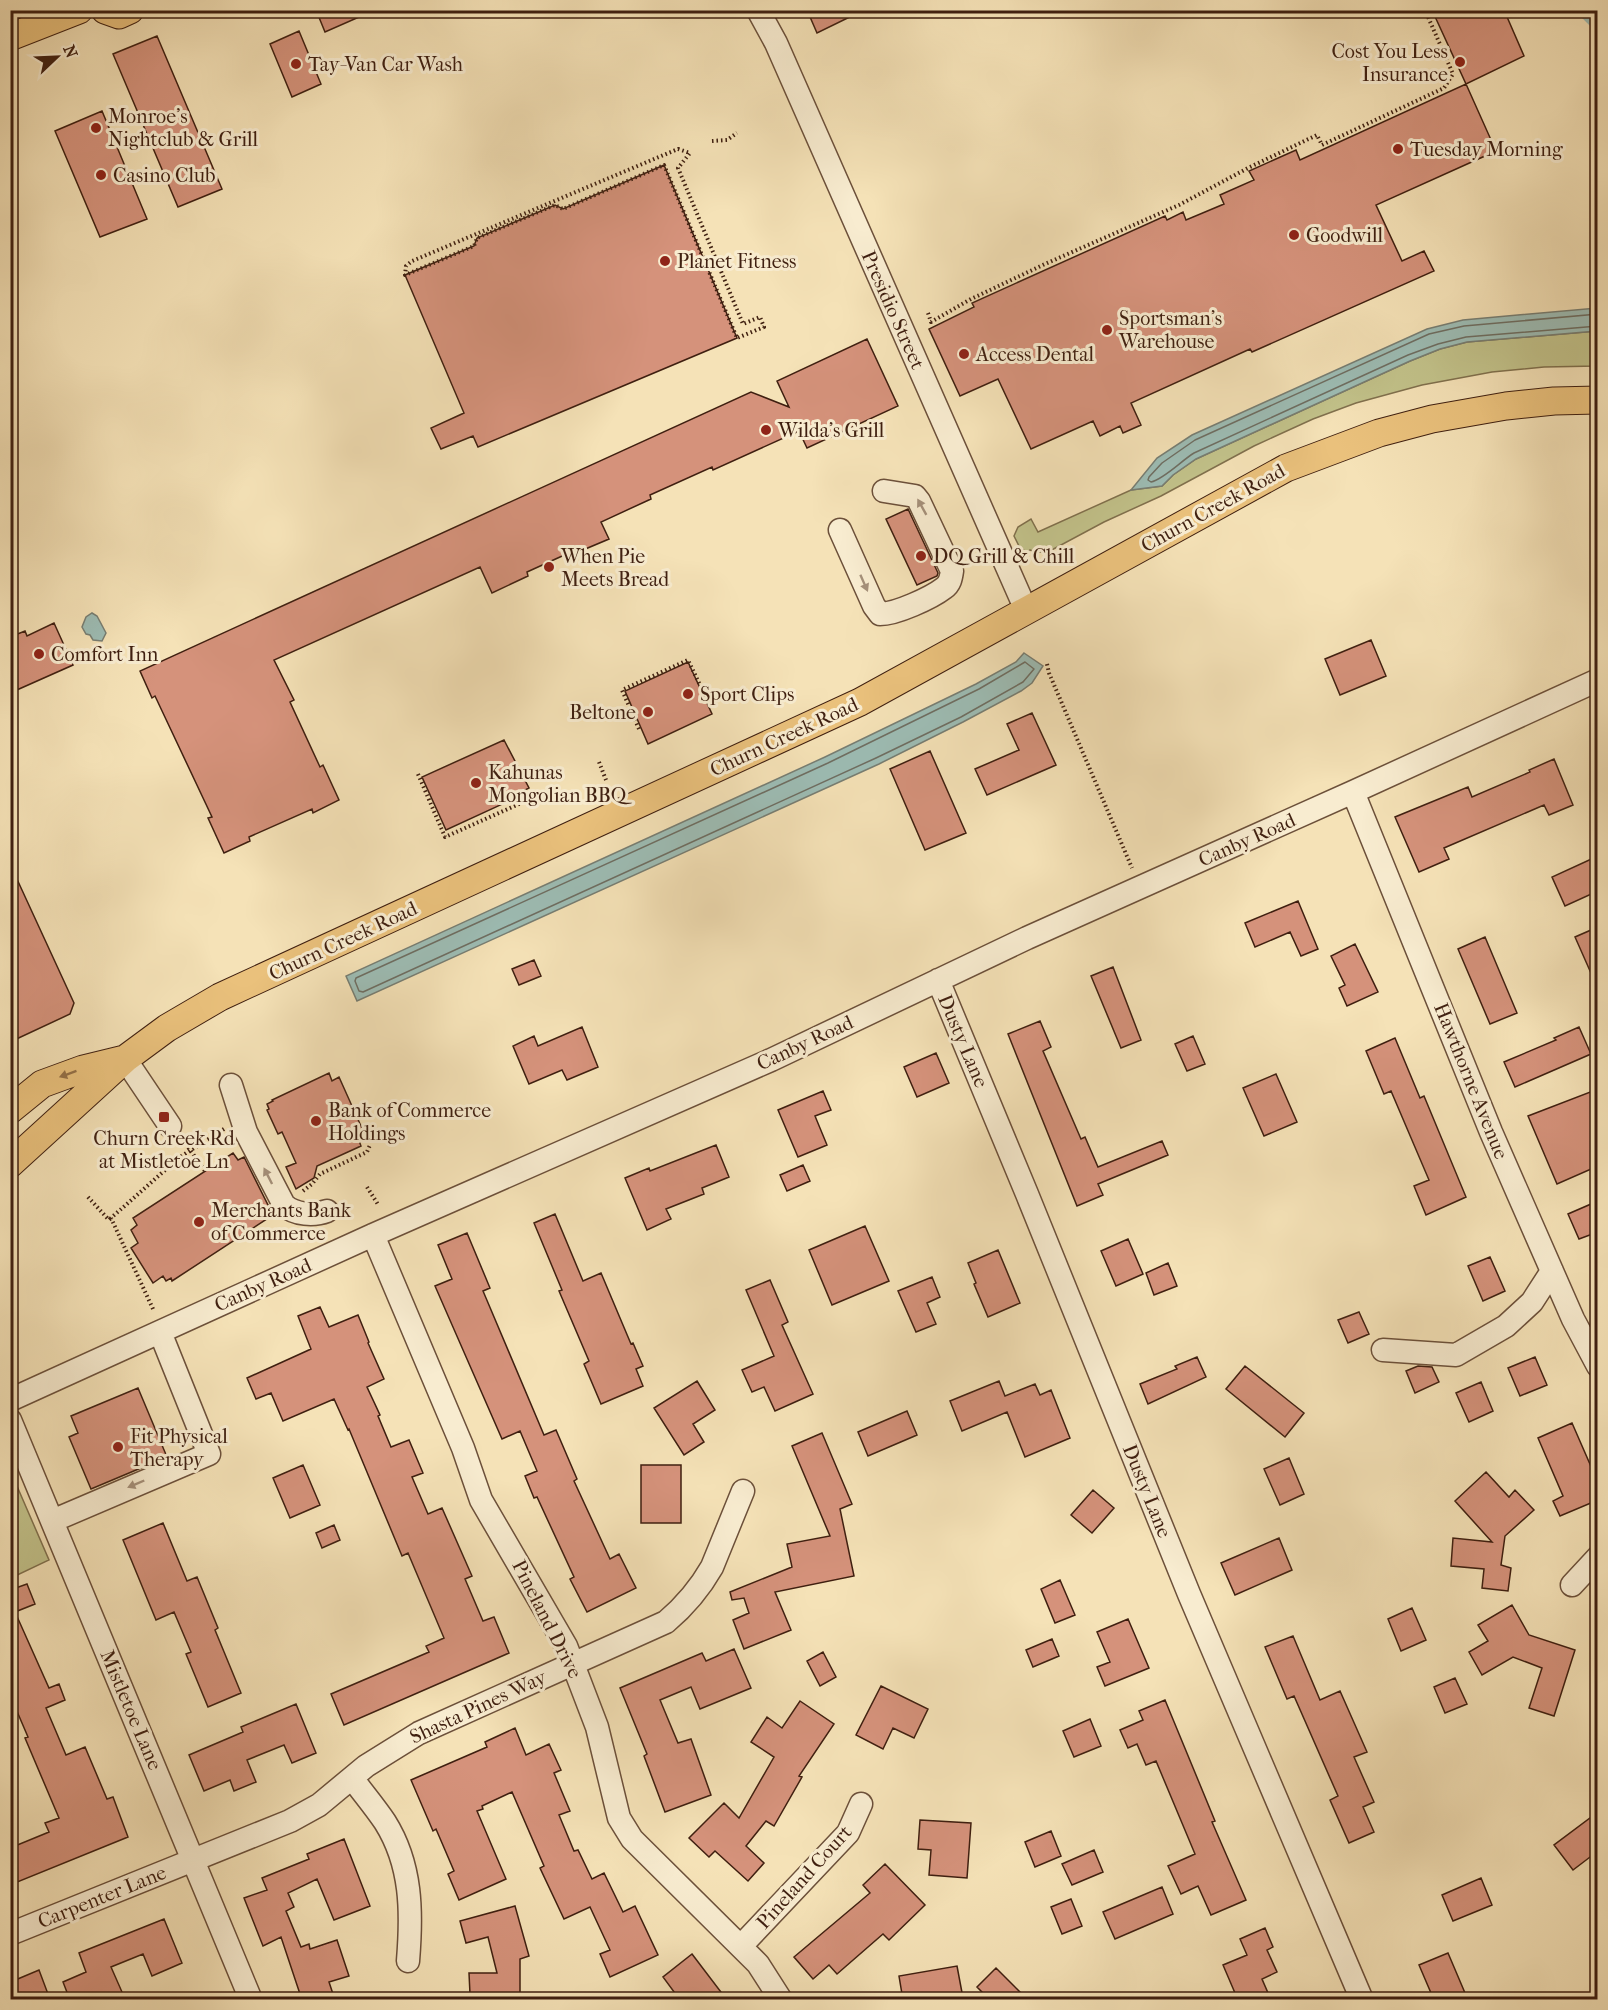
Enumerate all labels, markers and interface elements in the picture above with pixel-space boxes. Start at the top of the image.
north arrow [27,27,87,87]
place label: Cost You Less Insurance [1331,40,1448,86]
text: N [59,42,82,61]
place label: Tay-Van Car Wash [308,53,464,76]
marker: Cost You Less Insurance [1453,55,1467,69]
marker: Tay-Van Car Wash [289,57,303,71]
place label: Monroe's Nightclub & Grill [108,105,259,151]
marker: Monroe's Nightclub & Grill [89,121,103,135]
place label: Tuesday Morning [1410,138,1563,161]
marker: Tuesday Morning [1391,142,1405,156]
place label: Casino Club [113,164,216,187]
marker: Casino Club [94,168,108,182]
place label: Goodwill [1306,224,1384,247]
marker: Goodwill [1287,228,1301,242]
street label: Presidio Street [857,247,929,373]
place label: Planet Fitness [677,250,797,273]
marker: Planet Fitness [658,254,672,268]
place label: Sportsman's Warehouse [1118,307,1222,353]
marker: Sportsman's Warehouse [1100,323,1114,337]
place label: Access Dental [975,343,1095,366]
marker: Access Dental [957,347,971,361]
place label: Wilda’s Grill [777,419,885,442]
marker: Wilda’s Grill [759,423,773,437]
street label: Churn Creek Road [1137,458,1290,557]
one-way arrow [917,499,927,516]
place label: When Pie Meets Bread [560,545,670,591]
place label: DQ Grill & Chill [933,545,1075,568]
marker: DQ Grill & Chill [914,549,928,563]
marker: When Pie Meets Bread [542,560,556,574]
one-way arrow [859,575,869,593]
place label: Comfort Inn [51,643,159,666]
marker: Comfort Inn [32,647,46,661]
place label: Sport Clips [700,683,794,706]
marker: Sport Clips [681,687,695,701]
street label: Churn Creek Road [706,692,863,781]
place label: Beltone [569,701,636,724]
marker: Beltone [641,705,655,719]
place label: Kahunas Mongolian BBQ [488,761,633,807]
marker: Kahunas Mongolian BBQ [469,776,483,790]
street label: Canby Road [1195,808,1300,872]
street label: Churn Creek Road [265,896,422,985]
street label: Dusty Lane [933,991,993,1091]
street label: Hawthorne Avenue [1429,999,1513,1163]
street label: Canby Road [753,1010,858,1075]
one-way arrow [59,1070,77,1080]
place label: Bank of Commerce Holdings [328,1099,491,1145]
marker: Churn Creek Rd at Mistletoe Ln [157,1110,171,1124]
marker: Bank of Commerce Holdings [309,1114,323,1128]
place label: Churn Creek Rd at Mistletoe Ln [93,1127,236,1173]
one-way arrow [263,1167,273,1185]
place label: Merchants Bank of Commerce [211,1199,352,1245]
marker: Merchants Bank of Commerce [192,1215,206,1229]
street label: Canby Road [211,1253,316,1317]
place label: Fit Physical Therapy [130,1425,228,1471]
marker: Fit Physical Therapy [111,1440,125,1454]
street label: Dusty Lane [1118,1441,1176,1541]
one-way arrow [127,1480,144,1489]
street label: Pineland Drive [507,1556,587,1682]
street label: Mistletoe Lane [95,1646,167,1774]
street label: Shasta Pines Way [406,1665,551,1749]
street label: Pineland Court [752,1821,856,1933]
street label: Carpenter Lane [34,1861,170,1933]

